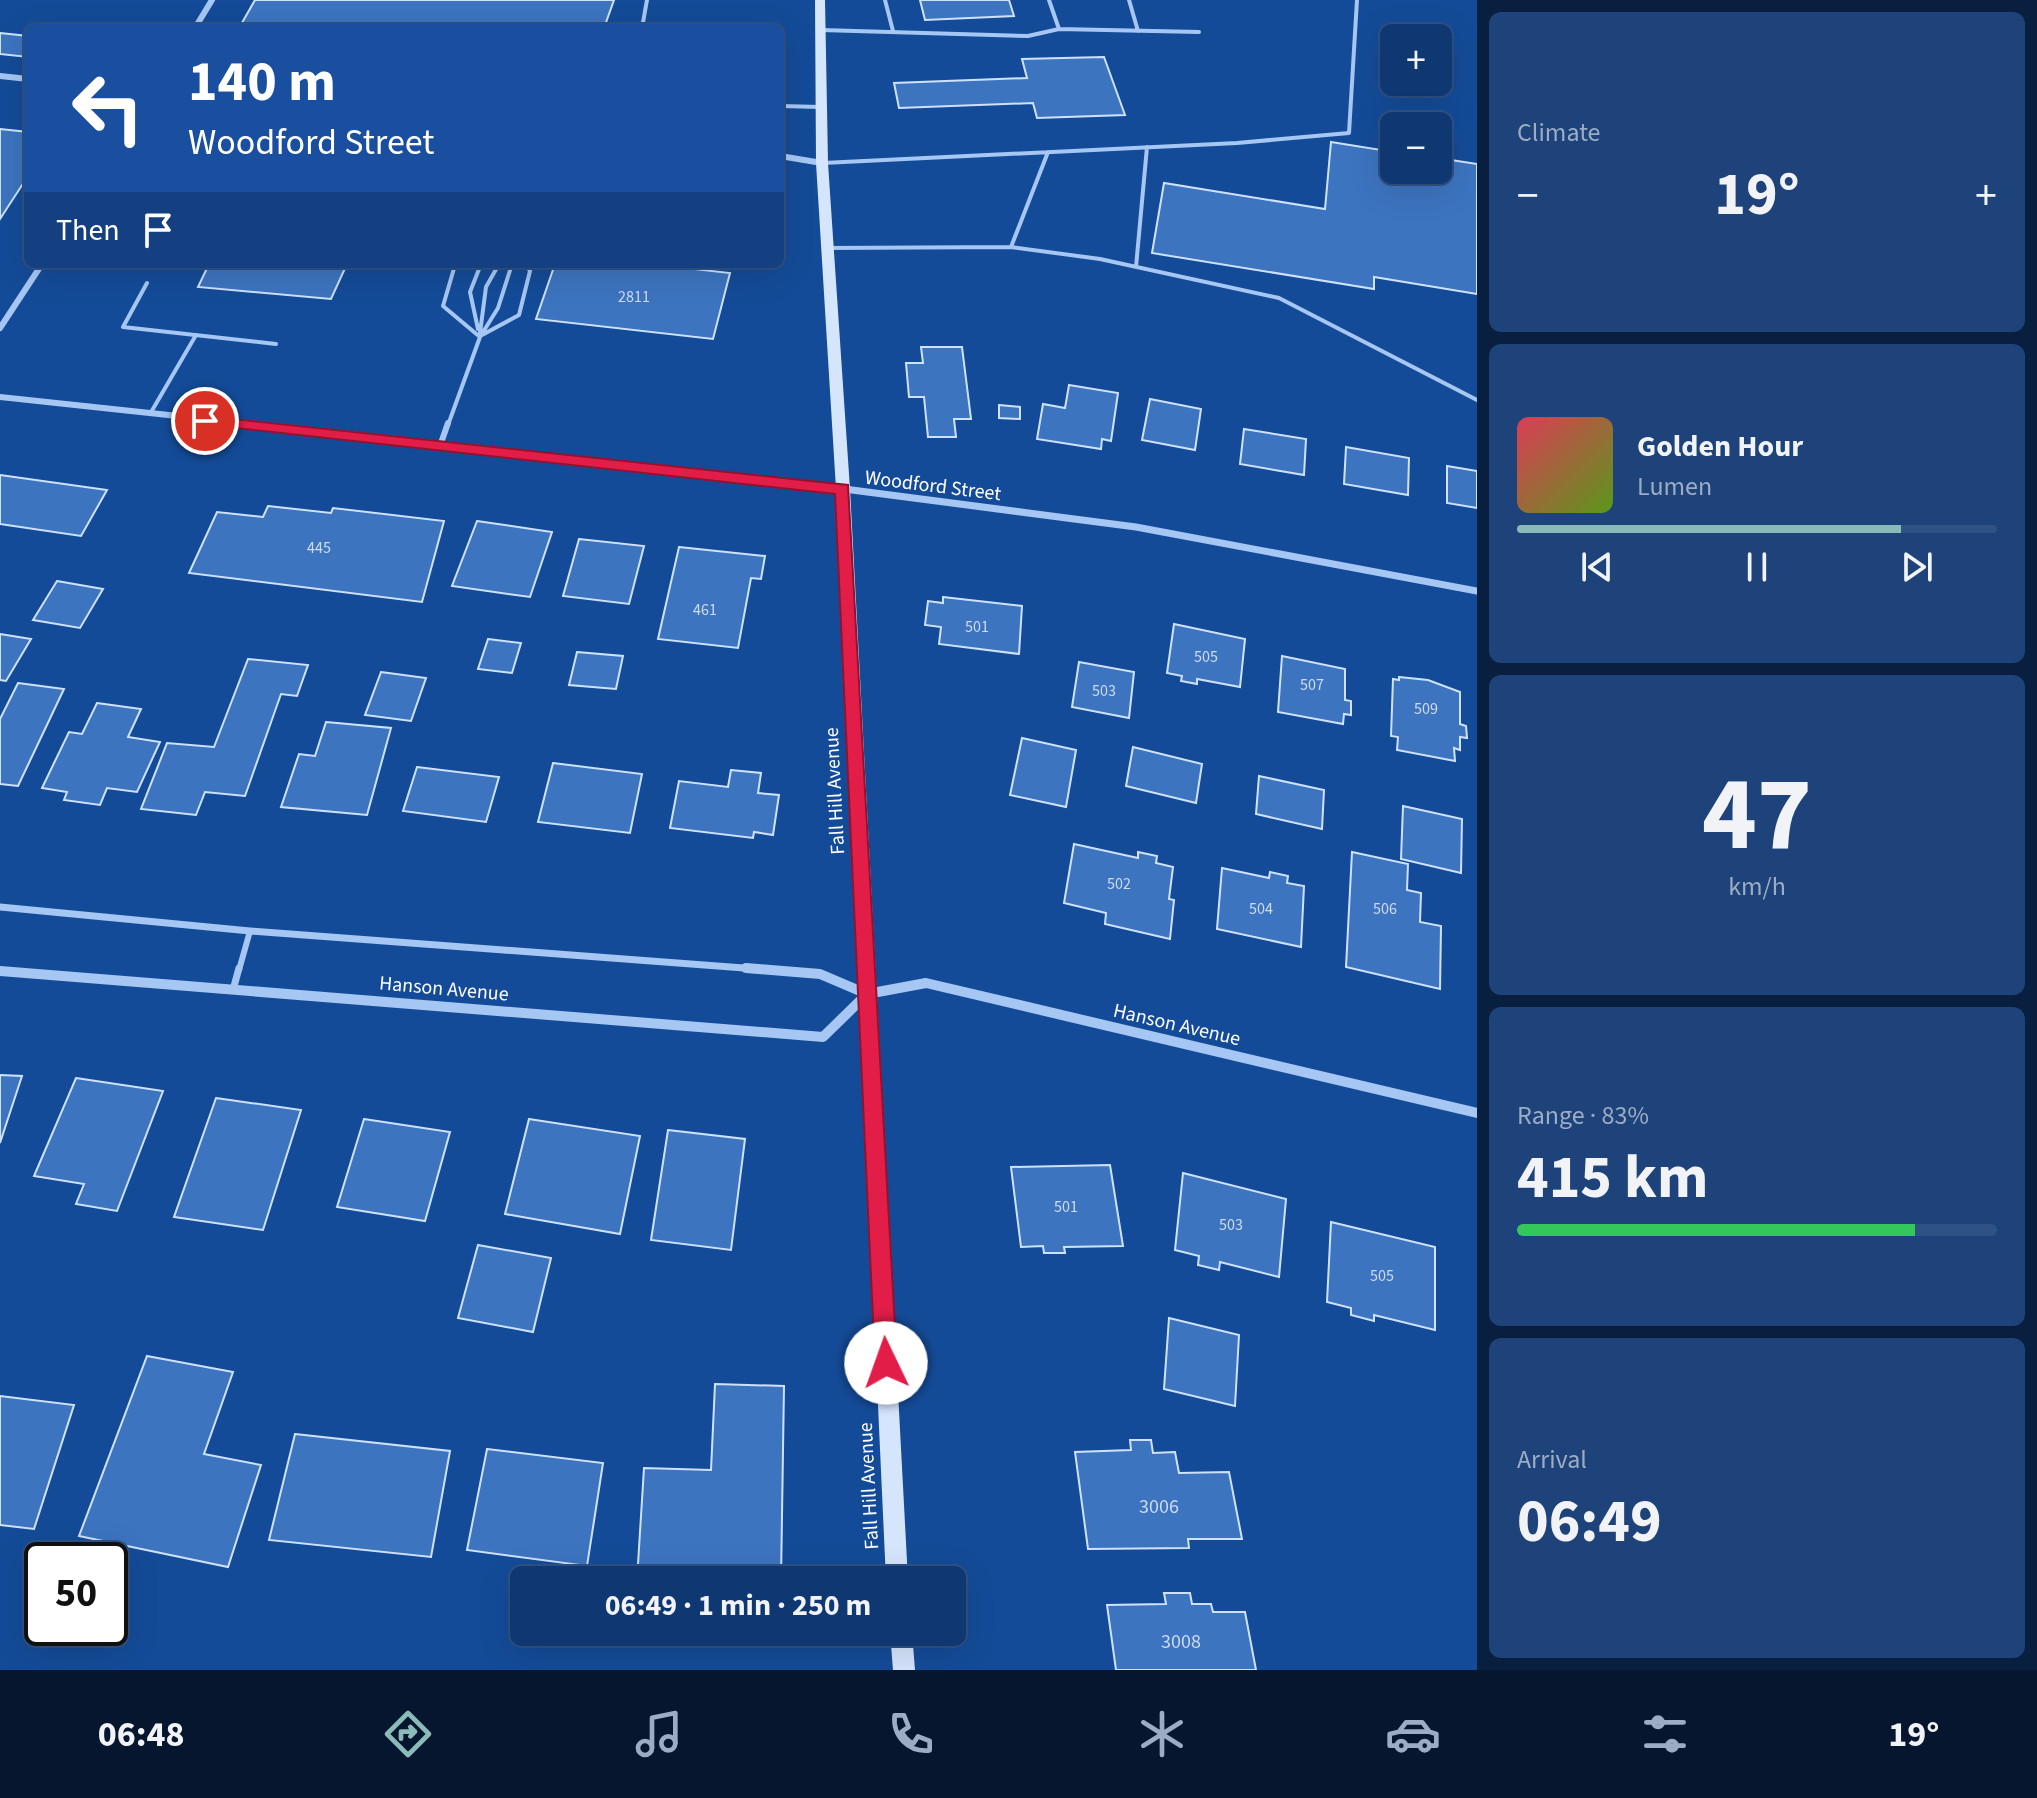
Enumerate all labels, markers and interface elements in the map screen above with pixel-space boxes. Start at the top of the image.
map controls [1380,24,1452,184]
button: + [1380,24,1452,96]
text: 140 m [188,43,336,122]
icon: left [56,56,160,160]
button: − [1380,112,1452,184]
text: Climate [1517,114,1601,151]
text: Woodford Street [188,117,434,168]
text: 19° [1714,153,1800,238]
text: − [1517,165,1539,228]
text: + [1975,165,1997,228]
icon: arrive [136,208,180,252]
text: Then [56,209,120,252]
house number: 2811 [618,286,650,308]
pin [171,387,239,455]
icon: arrive [183,399,227,443]
text: Golden Hour [1637,425,1803,468]
street label: Woodford Street [863,464,1003,508]
text: Lumen [1637,468,1712,505]
house number: 445 [307,537,331,559]
icon: previous [1575,545,1619,589]
icon: pause [1735,545,1779,589]
icon: next [1895,545,1939,589]
house number: 461 [693,599,717,621]
house number: 501 [965,616,989,638]
house number: 505 [1194,646,1218,668]
house number: 507 [1300,674,1324,696]
house number: 503 [1092,680,1116,702]
house number: 509 [1414,698,1438,720]
street label: Fall Hill Avenue [818,727,852,855]
text: 47 [1702,742,1812,890]
text: km/h [1728,868,1786,905]
house number: 502 [1107,873,1131,895]
house number: 504 [1249,898,1273,920]
house number: 506 [1373,898,1397,920]
street label: Hanson Avenue [378,969,510,1009]
street label: Hanson Avenue [1110,997,1243,1053]
text: Range · 83% [1517,1097,1649,1134]
text: 415 km [1517,1136,1708,1221]
house number: 501 [1054,1196,1078,1218]
house number: 503 [1219,1214,1243,1236]
house number: 505 [1370,1265,1394,1287]
position arrow [844,1321,928,1405]
street label: Fall Hill Avenue [852,1422,886,1550]
text: Arrival [1517,1441,1587,1478]
text: 06:49 [1517,1480,1662,1565]
house number: 3006 [1139,1493,1179,1521]
speed limit sign: 50 [24,1542,128,1646]
text: 06:49 · 1 min · 250 m [605,1584,871,1627]
house number: 3008 [1161,1628,1201,1656]
icon: directions [380,1706,436,1762]
icon: music [631,1706,687,1762]
icon: phone [883,1706,939,1762]
icon: climate [1134,1706,1190,1762]
icon: car [1385,1706,1441,1762]
icon: filters [1637,1706,1693,1762]
text: 06:48 [98,1709,185,1760]
text: 19° [1888,1709,1939,1760]

